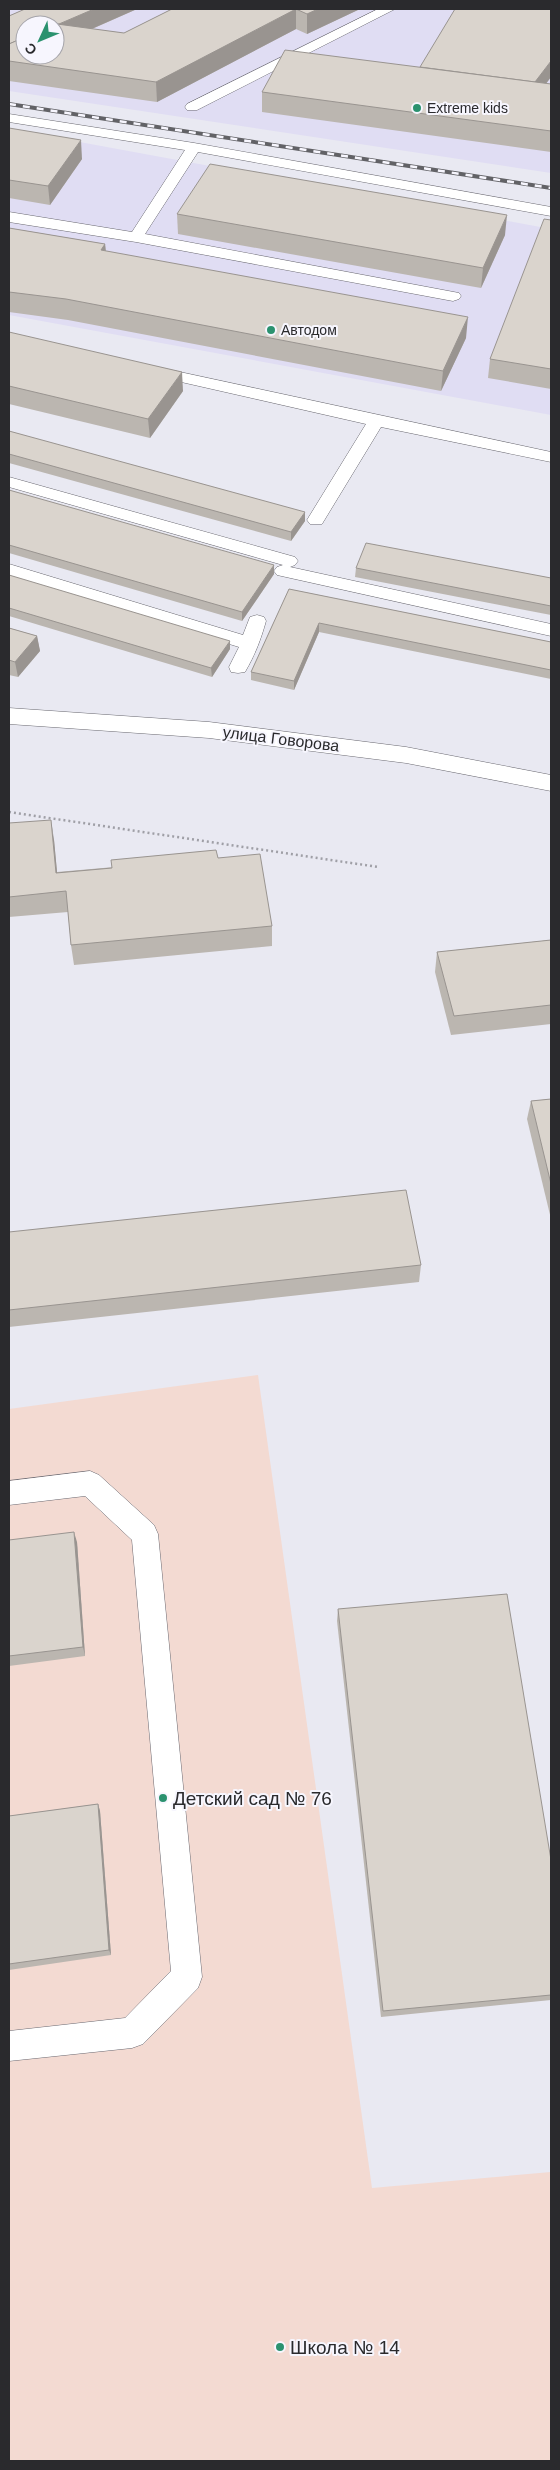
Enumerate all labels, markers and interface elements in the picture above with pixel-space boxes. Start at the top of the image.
north arrow [15,15,65,65]
text: С [21,40,40,58]
place label: Extreme kids [427,100,508,116]
marker: Extreme kids [411,102,423,114]
place label: Автодом [281,322,337,338]
marker: Автодом [265,324,277,336]
street label: улица Говорова [222,723,340,755]
place label: Детский сад № 76 [173,1788,332,1809]
marker: Детский сад № 76 [157,1792,169,1804]
place label: Школа № 14 [290,2337,400,2358]
marker: Школа № 14 [274,2341,286,2353]

